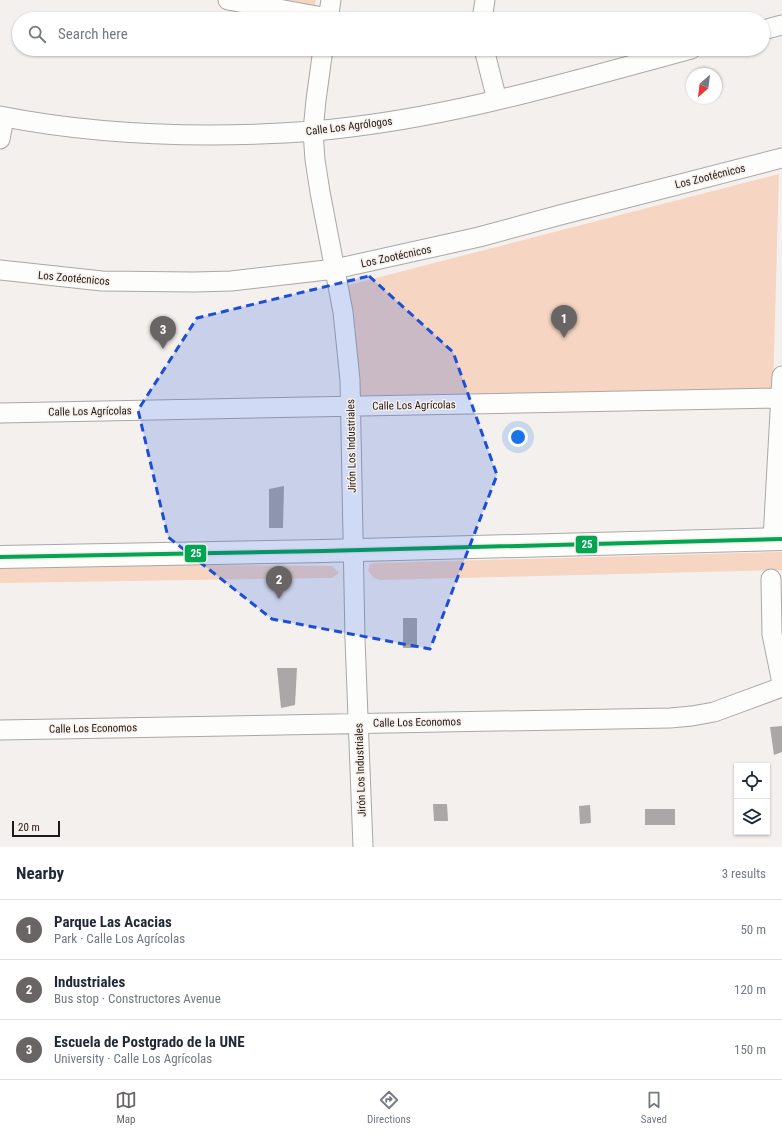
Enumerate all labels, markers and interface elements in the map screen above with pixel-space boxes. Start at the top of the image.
search box [12,12,770,56]
icon: search [26,23,48,45]
text: Search here [58,25,128,43]
north arrow [686,68,722,104]
street label: Calle Los Agrólogos [305,115,393,138]
street label: Los Zootécnicos [674,161,747,191]
street label: Los Zootécnicos [360,243,433,270]
street label: Los Zootécnicos [38,269,110,288]
pin: 1 [551,305,577,338]
pin: 3 [150,316,176,349]
street label: Calle Los Agrícolas [372,398,456,413]
street label: Jirón Los Industriales [344,399,359,493]
street label: Calle Los Agrícolas [48,404,132,419]
your location [508,427,528,447]
line badge: 25 [575,535,598,554]
text: 25 [581,538,593,551]
line badge: 25 [184,544,207,563]
text: 25 [190,547,202,560]
pin: 2 [266,566,292,599]
street label: Calle Los Economos [373,715,461,730]
street label: Calle Los Economos [49,721,137,736]
street label: Jirón Los Industriales [352,723,369,817]
map controls [734,763,770,835]
button: locate [734,763,770,799]
button: layers [734,799,770,835]
scale bar [12,819,60,838]
text: 20 m [18,821,40,834]
text: Nearby [16,863,64,883]
text: 3 results [722,866,766,881]
text: Parque Las Acacias [54,913,172,931]
text: 1 [26,922,32,937]
text: 50 m [740,922,766,937]
text: Park · Calle Los Agrícolas [54,931,185,946]
text: Industriales [54,973,125,991]
text: 2 [26,982,32,997]
text: 120 m [734,982,766,997]
text: Bus stop · Constructores Avenue [54,991,221,1006]
text: Escuela de Postgrado de la UNE [54,1033,245,1051]
text: 3 [26,1042,32,1057]
text: 150 m [734,1042,766,1057]
text: University · Calle Los Agrícolas [54,1051,212,1066]
tab: Map [115,1089,137,1126]
tab: Directions [367,1089,411,1126]
tab: Saved [641,1089,667,1126]

